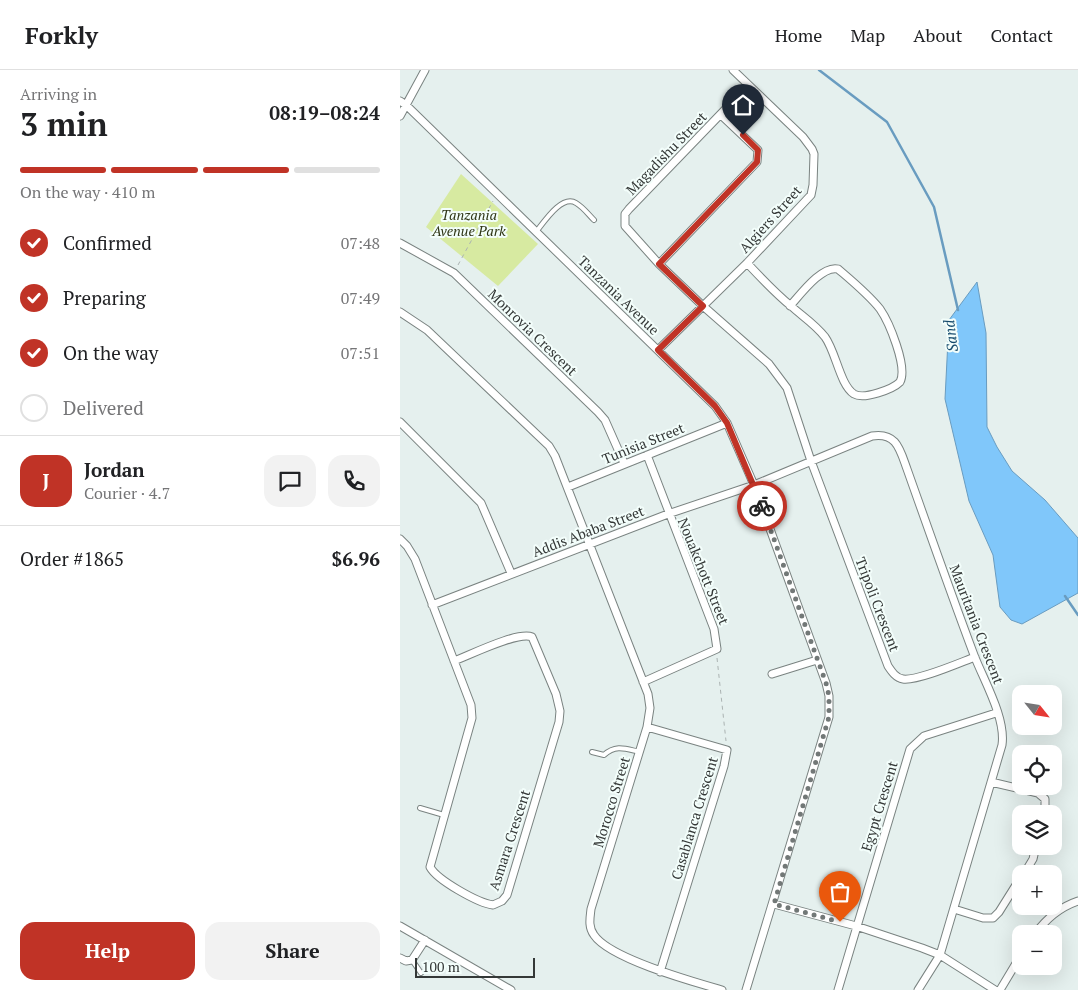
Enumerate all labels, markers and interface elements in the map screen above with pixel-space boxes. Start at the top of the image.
text: Forkly [25,19,98,51]
text: Home [775,23,822,47]
text: Map [850,23,885,47]
text: About [913,23,962,47]
text: Contact [990,23,1053,47]
text: Arriving in [20,83,97,105]
pin [722,84,764,135]
icon: home [729,91,757,119]
text: 08:19–08:24 [269,100,380,125]
text: 3 min [20,103,108,145]
street label: Magadishu Street [621,107,711,199]
text: On the way · 410 m [20,181,155,203]
street label: Algiers Street [735,181,806,257]
park label: Tanzania Avenue Park [431,205,506,240]
icon: check [20,229,48,257]
text: Confirmed [63,230,152,255]
text: 07:48 [341,232,380,254]
street label: Tanzania Avenue [574,251,664,339]
icon: check [20,284,48,312]
street label: Monrovia Crescent [484,284,582,380]
text: Preparing [63,285,146,310]
text: 07:49 [341,287,380,309]
water label: Sand [938,318,962,353]
icon: check [20,339,48,367]
text: On the way [63,340,158,365]
text: 07:51 [341,342,380,364]
text: Delivered [63,395,144,420]
street label: Tunisia Street [599,418,688,468]
button: chat [264,455,316,507]
button: phone [328,455,380,507]
text: Jordan [84,457,145,482]
text: J [43,468,49,493]
courier [737,481,787,531]
text: Courier · 4.7 [84,482,170,504]
icon: bike [748,492,776,520]
street label: Addis Ababa Street [529,501,647,561]
street label: Nouakchott Street [674,515,734,628]
text: Order #1865 [20,546,124,571]
text: $6.96 [331,546,380,571]
street label: Tripoli Crescent [851,554,905,655]
street label: Mauritania Crescent [945,562,1009,687]
north arrow [1012,685,1062,735]
map controls [1012,685,1062,975]
button: locate [1012,745,1062,795]
street label: Morocco Street [588,753,634,850]
street label: Casablanca Crescent [666,753,722,882]
street label: Egypt Crescent [856,758,902,853]
street label: Asmara Crescent [484,786,534,893]
button: layers [1012,805,1062,855]
button: + [1012,865,1062,915]
pin [819,871,861,922]
icon: bag [826,878,854,906]
button: Help [20,922,195,980]
button: Share [205,922,380,980]
button: − [1012,925,1062,975]
scale bar [415,955,535,978]
text: 100 m [422,957,460,976]

